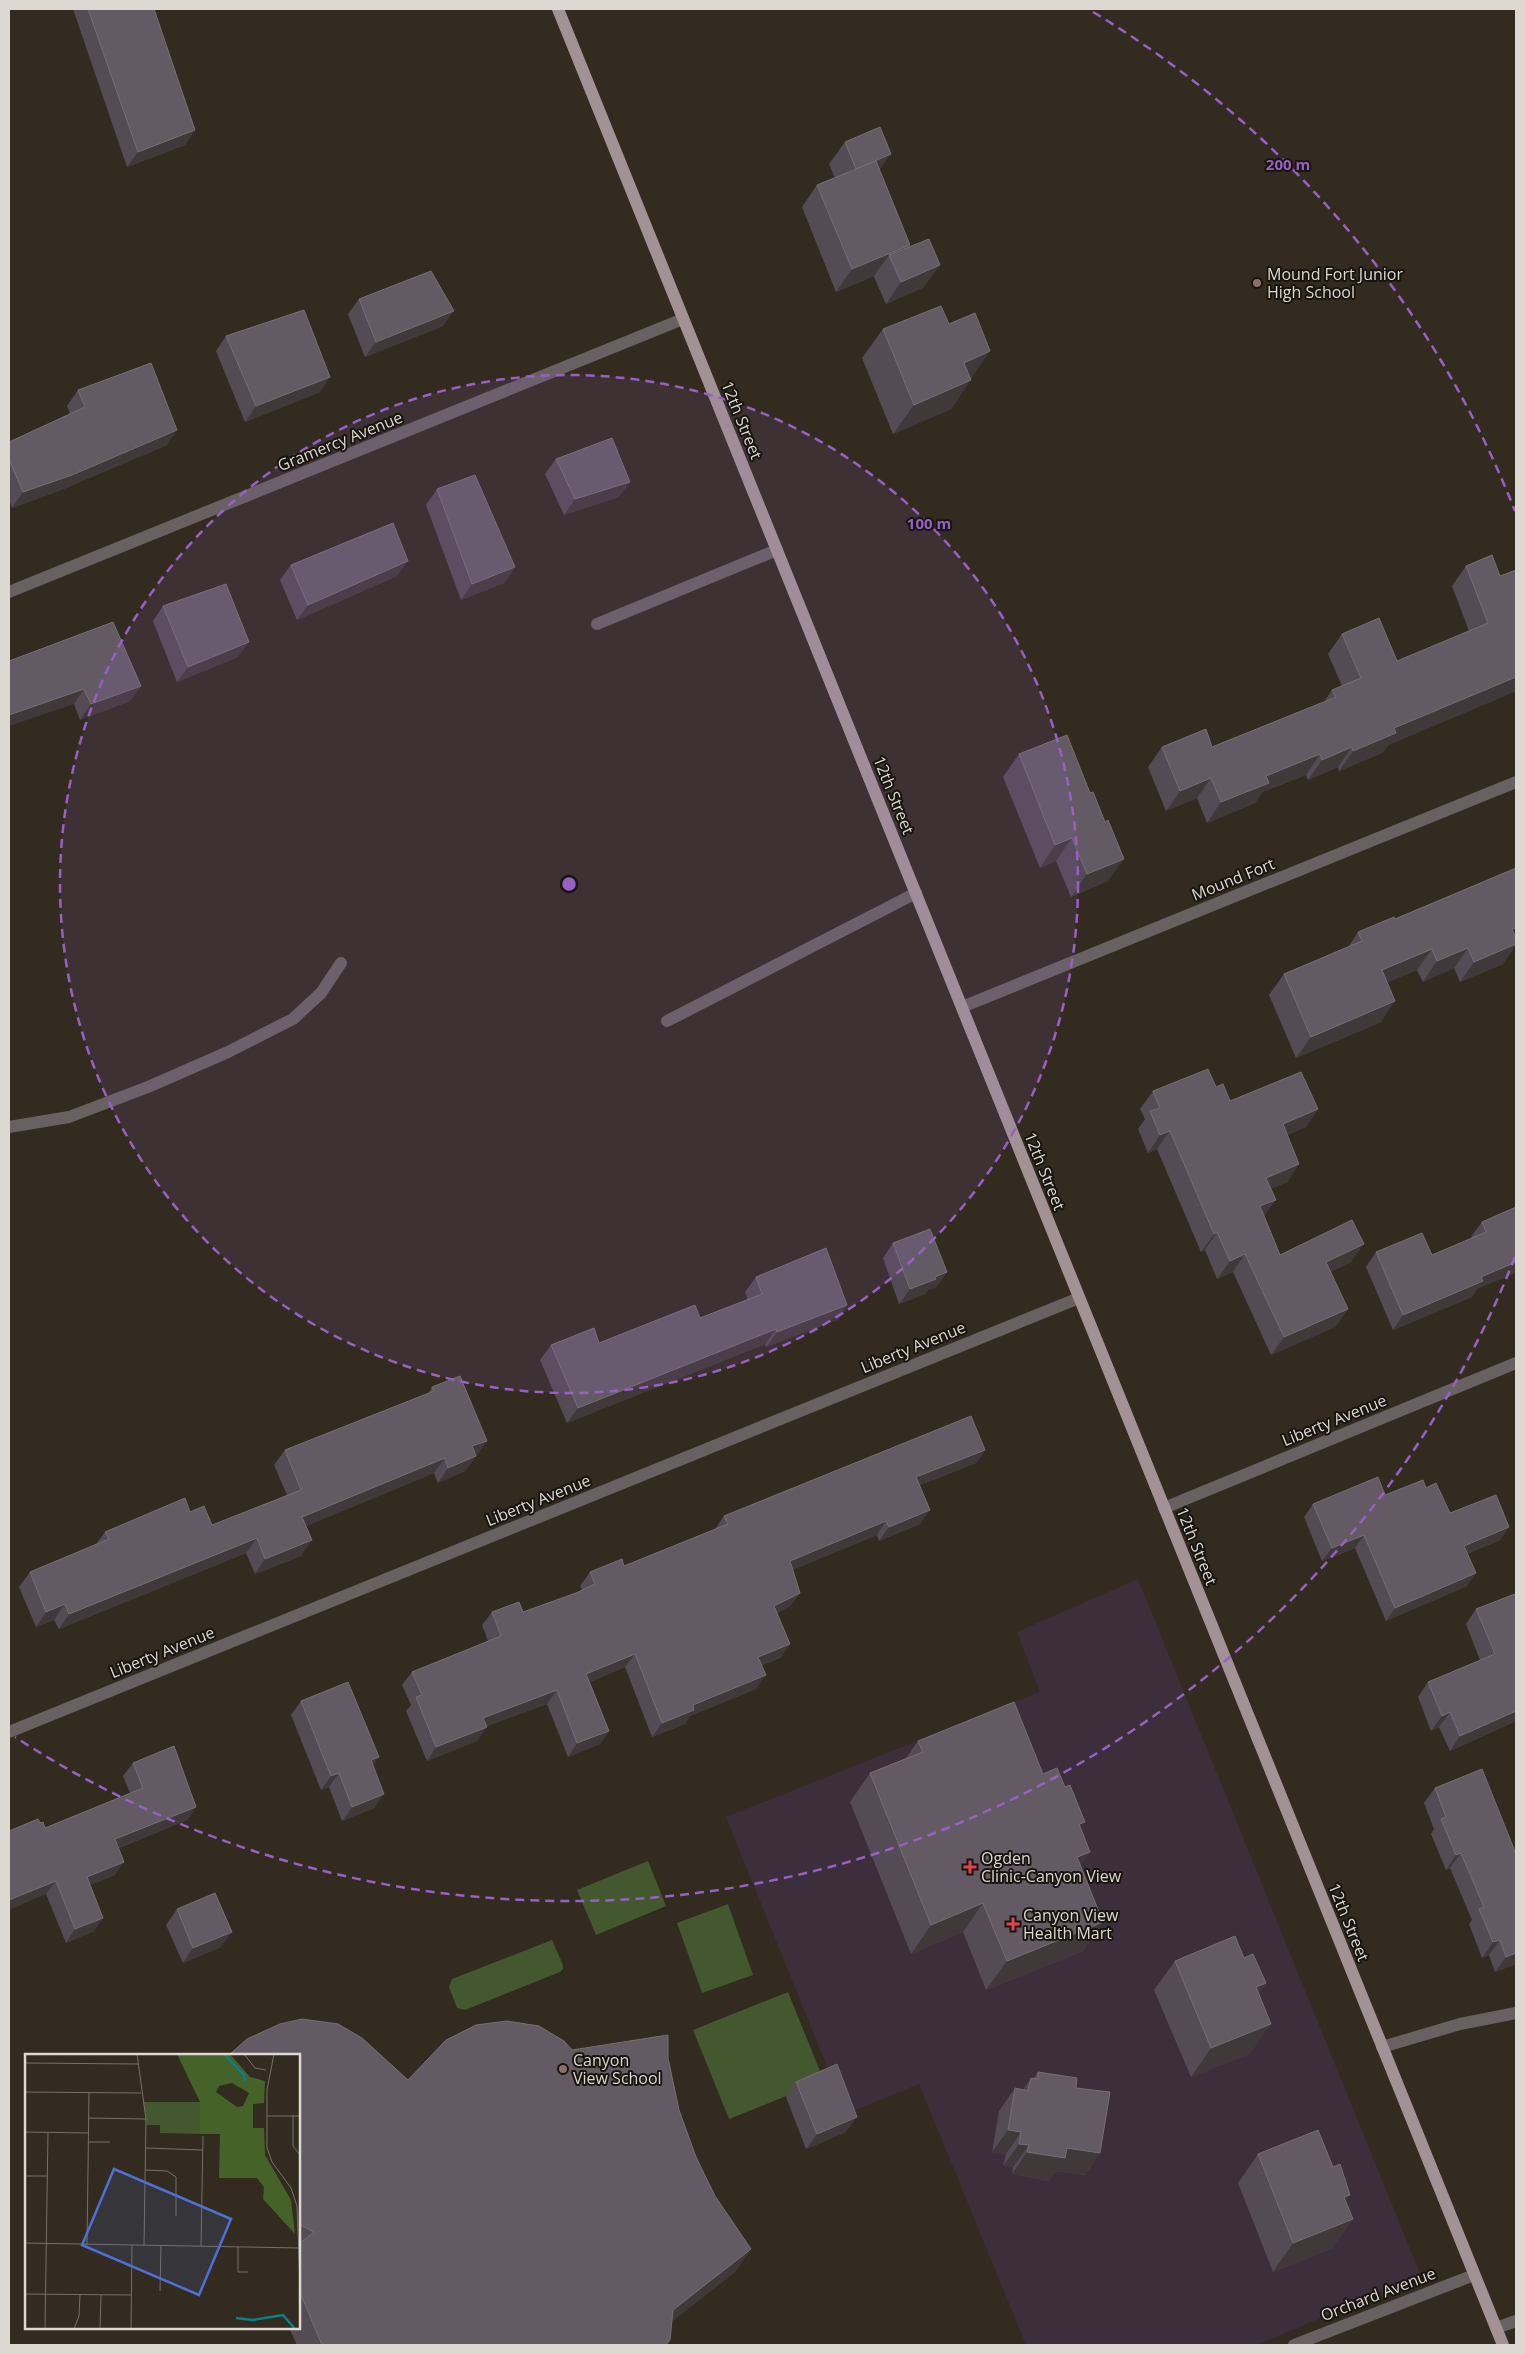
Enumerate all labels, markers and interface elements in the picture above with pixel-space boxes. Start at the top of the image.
text: 200 m [1266,154,1310,174]
place label: Mound Fort Junior High School [1267,263,1403,303]
marker: Mound Fort Junior High School [1251,277,1263,289]
street label: 12th Street [716,378,768,463]
street label: Gramercy Avenue [274,406,406,476]
text: 100 m [907,513,951,533]
street label: 12th Street [868,753,920,838]
street label: Mound Fort [1188,852,1278,906]
centre of rings [560,875,578,893]
street label: 12th Street [1019,1129,1071,1214]
street label: Liberty Avenue [857,1316,969,1378]
street label: Liberty Avenue [1278,1389,1390,1451]
street label: Liberty Avenue [482,1469,594,1531]
street label: 12th Street [1171,1504,1223,1589]
street label: Liberty Avenue [106,1621,218,1683]
place label: Ogden Clinic-Canyon View [981,1847,1122,1887]
marker: Ogden Clinic-Canyon View [963,1860,977,1874]
street label: 12th Street [1323,1880,1375,1965]
place label: Canyon View Health Mart [1023,1904,1119,1944]
marker: Canyon View Health Mart [1007,1918,1019,1930]
place label: Canyon View School [573,2049,662,2089]
inset map [25,2054,300,2329]
marker: Canyon View School [557,2063,569,2075]
street label: Orchard Avenue [1317,2262,1439,2326]

